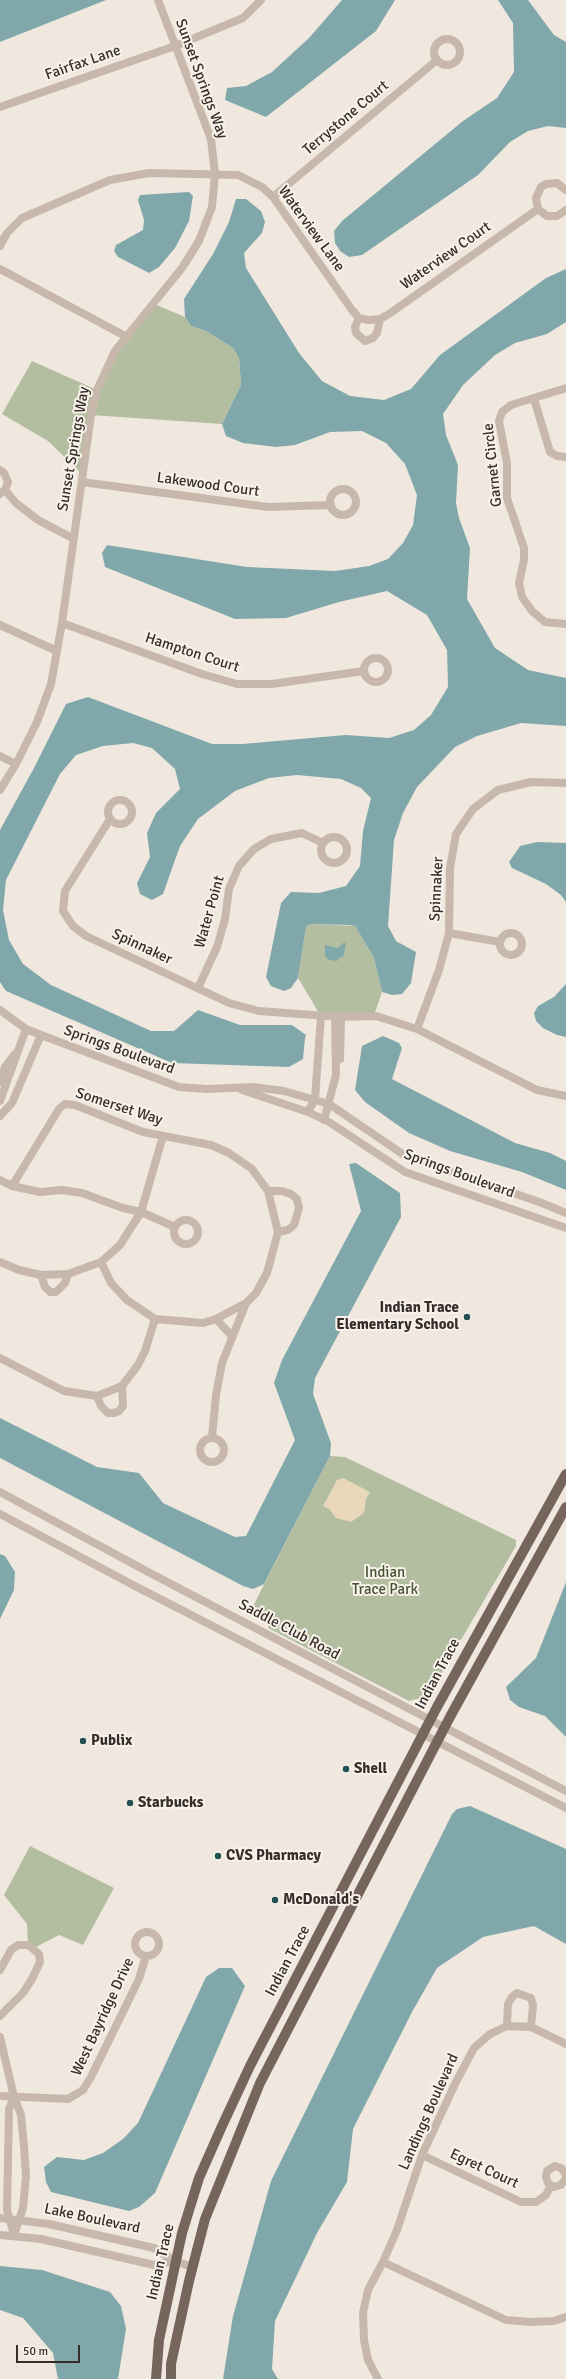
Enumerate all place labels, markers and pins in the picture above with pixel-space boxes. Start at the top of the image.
place label: Indian Trace Elementary School [336,1299,459,1334]
marker: Indian Trace Elementary School [462,1312,472,1322]
place label: Publix [91,1732,132,1750]
marker: Publix [78,1736,88,1746]
place label: Shell [354,1760,387,1778]
marker: Shell [341,1764,351,1774]
place label: Starbucks [138,1794,203,1812]
marker: Starbucks [125,1798,135,1808]
place label: CVS Pharmacy [226,1847,321,1865]
marker: CVS Pharmacy [213,1851,223,1861]
place label: McDonald's [283,1891,359,1909]
marker: McDonald's [270,1895,280,1905]

